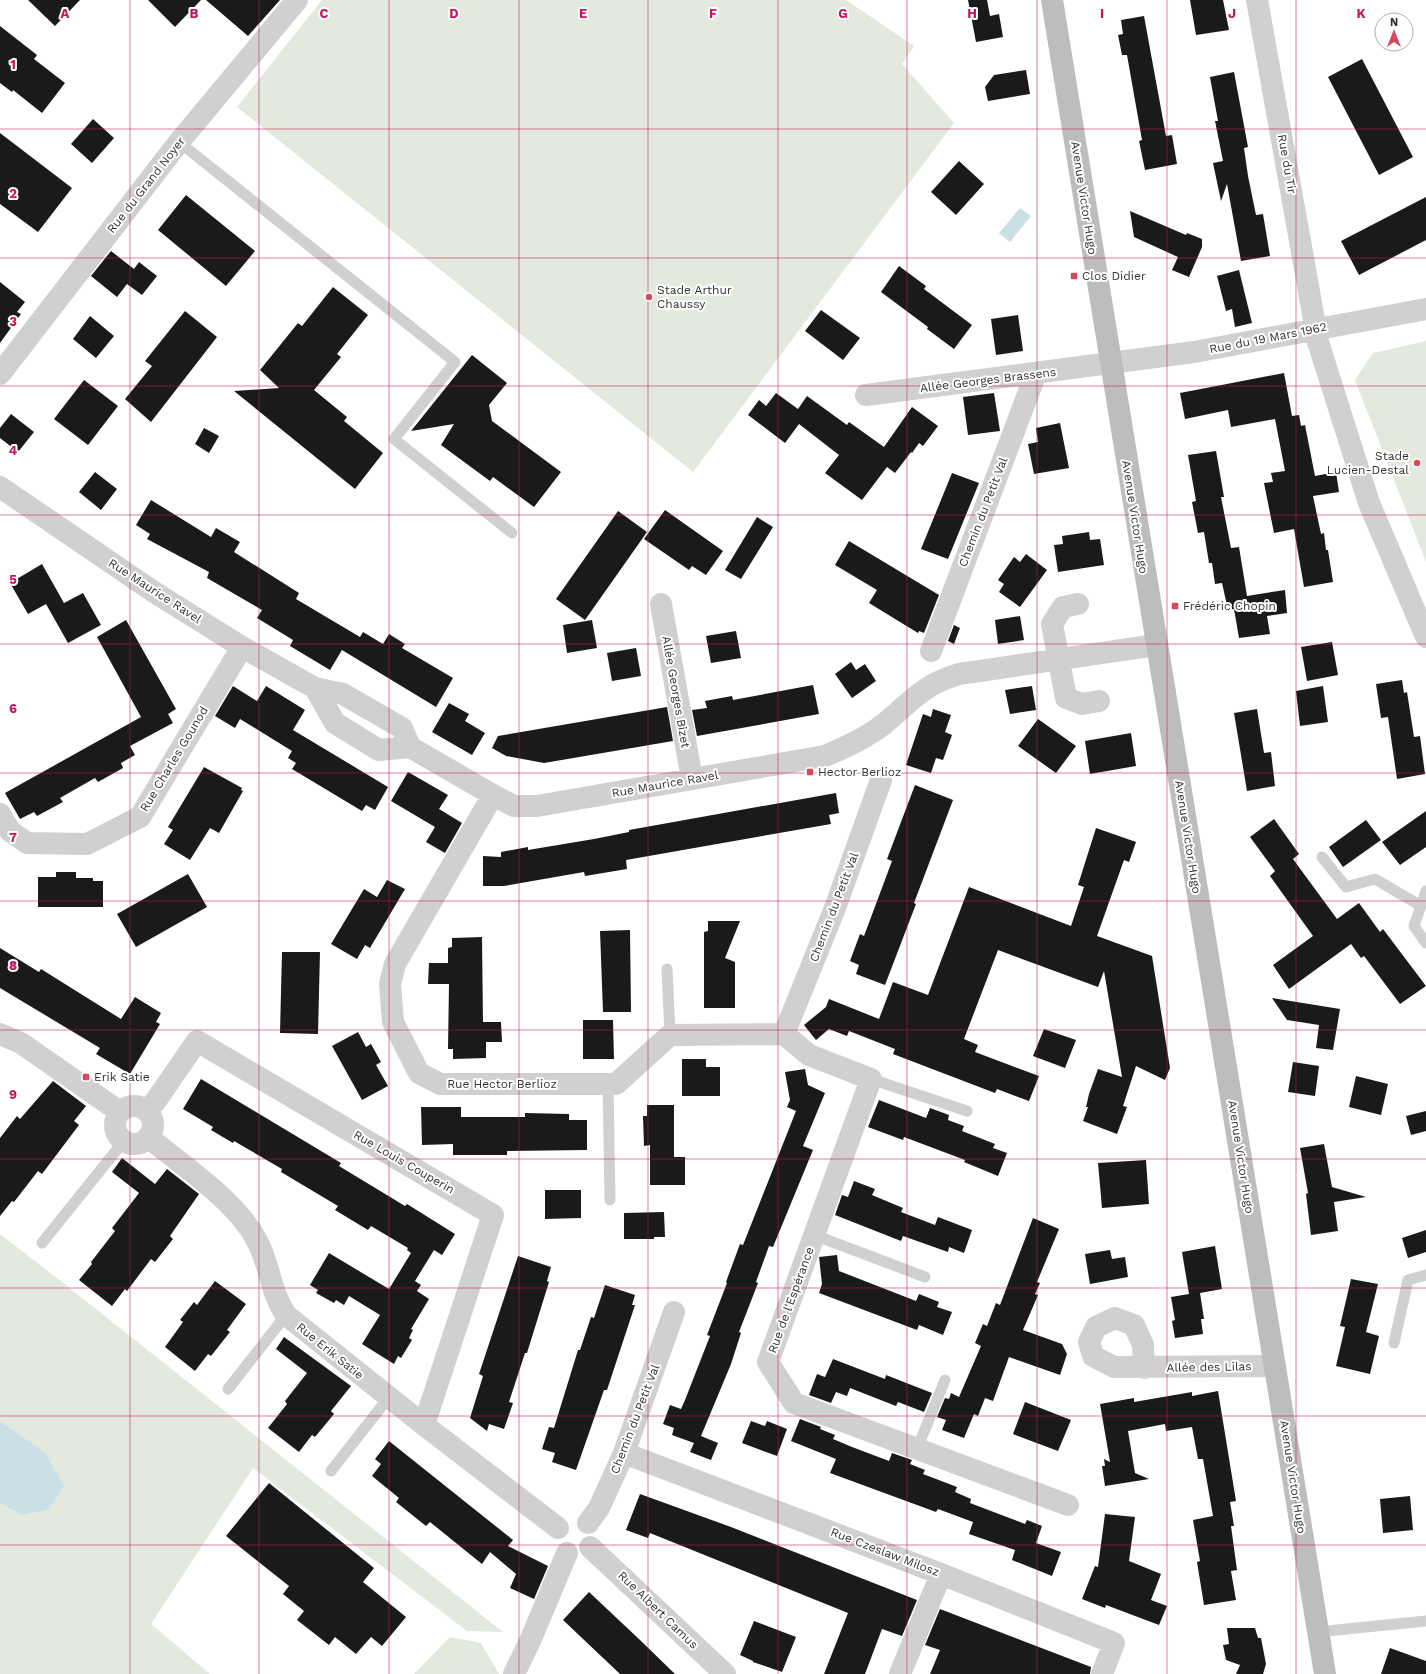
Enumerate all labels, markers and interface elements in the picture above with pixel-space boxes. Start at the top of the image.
text: A [61,6,70,21]
text: B [190,6,199,21]
text: C [320,6,329,21]
text: D [449,6,459,21]
text: E [579,6,587,21]
text: F [709,6,717,21]
text: G [838,6,848,21]
text: H [967,6,977,21]
text: I [1100,6,1104,21]
text: J [1228,6,1236,21]
text: K [1356,6,1366,21]
north arrow [1374,12,1414,52]
text: N [1390,16,1398,29]
text: 1 [10,57,16,72]
street label: Rue du Tir [1275,133,1299,195]
street label: Rue du Grand Noyer [104,134,188,236]
street label: Avenue Victor Hugo [1068,140,1100,256]
text: 2 [9,186,17,201]
place label: Clos Didier [1082,269,1146,283]
marker: Clos Didier [1069,271,1079,281]
place label: Stade Arthur Chaussy [657,283,732,311]
marker: Stade Arthur Chaussy [644,292,654,302]
text: 3 [9,314,17,329]
street label: Rue du 19 Mars 1962 [1208,320,1328,356]
street label: Allée Georges Brassens [919,365,1057,395]
text: 4 [9,443,18,458]
place label: Stade Lucien-Destal [1327,449,1409,477]
street label: Chemin du Petit Val [956,455,1010,569]
marker: Stade Lucien-Destal [1412,458,1422,468]
street label: Avenue Victor Hugo [1119,459,1151,575]
street label: Rue Maurice Ravel [106,556,204,626]
text: 5 [9,572,17,587]
place label: Frédéric Chopin [1183,599,1276,613]
marker: Frédéric Chopin [1170,601,1180,611]
street label: Allée Georges Bizet [659,635,693,749]
text: 6 [9,701,17,716]
street label: Rue Charles Gounod [137,704,211,814]
place label: Hector Berlioz [818,765,901,779]
marker: Hector Berlioz [805,767,815,777]
street label: Rue Maurice Ravel [611,768,720,800]
street label: Avenue Victor Hugo [1172,779,1204,895]
text: 7 [9,830,17,845]
street label: Chemin du Petit Val [807,850,861,964]
text: 8 [9,958,17,973]
place label: Erik Satie [94,1070,150,1084]
marker: Erik Satie [81,1072,91,1082]
street label: Rue Hector Berlioz [447,1077,557,1091]
text: 9 [9,1087,17,1102]
street label: Avenue Victor Hugo [1225,1099,1257,1215]
street label: Rue Louis Couperin [351,1127,457,1197]
street label: Rue de l'Espérance [765,1245,817,1355]
street label: Rue Erik Satie [294,1320,366,1382]
street label: Allée des Lilas [1166,1359,1252,1375]
street label: Chemin du Petit Val [608,1362,662,1476]
street label: Avenue Victor Hugo [1277,1419,1309,1535]
street label: Rue Czeslaw Milosz [829,1525,941,1579]
street label: Rue Albert Camus [615,1568,701,1652]

